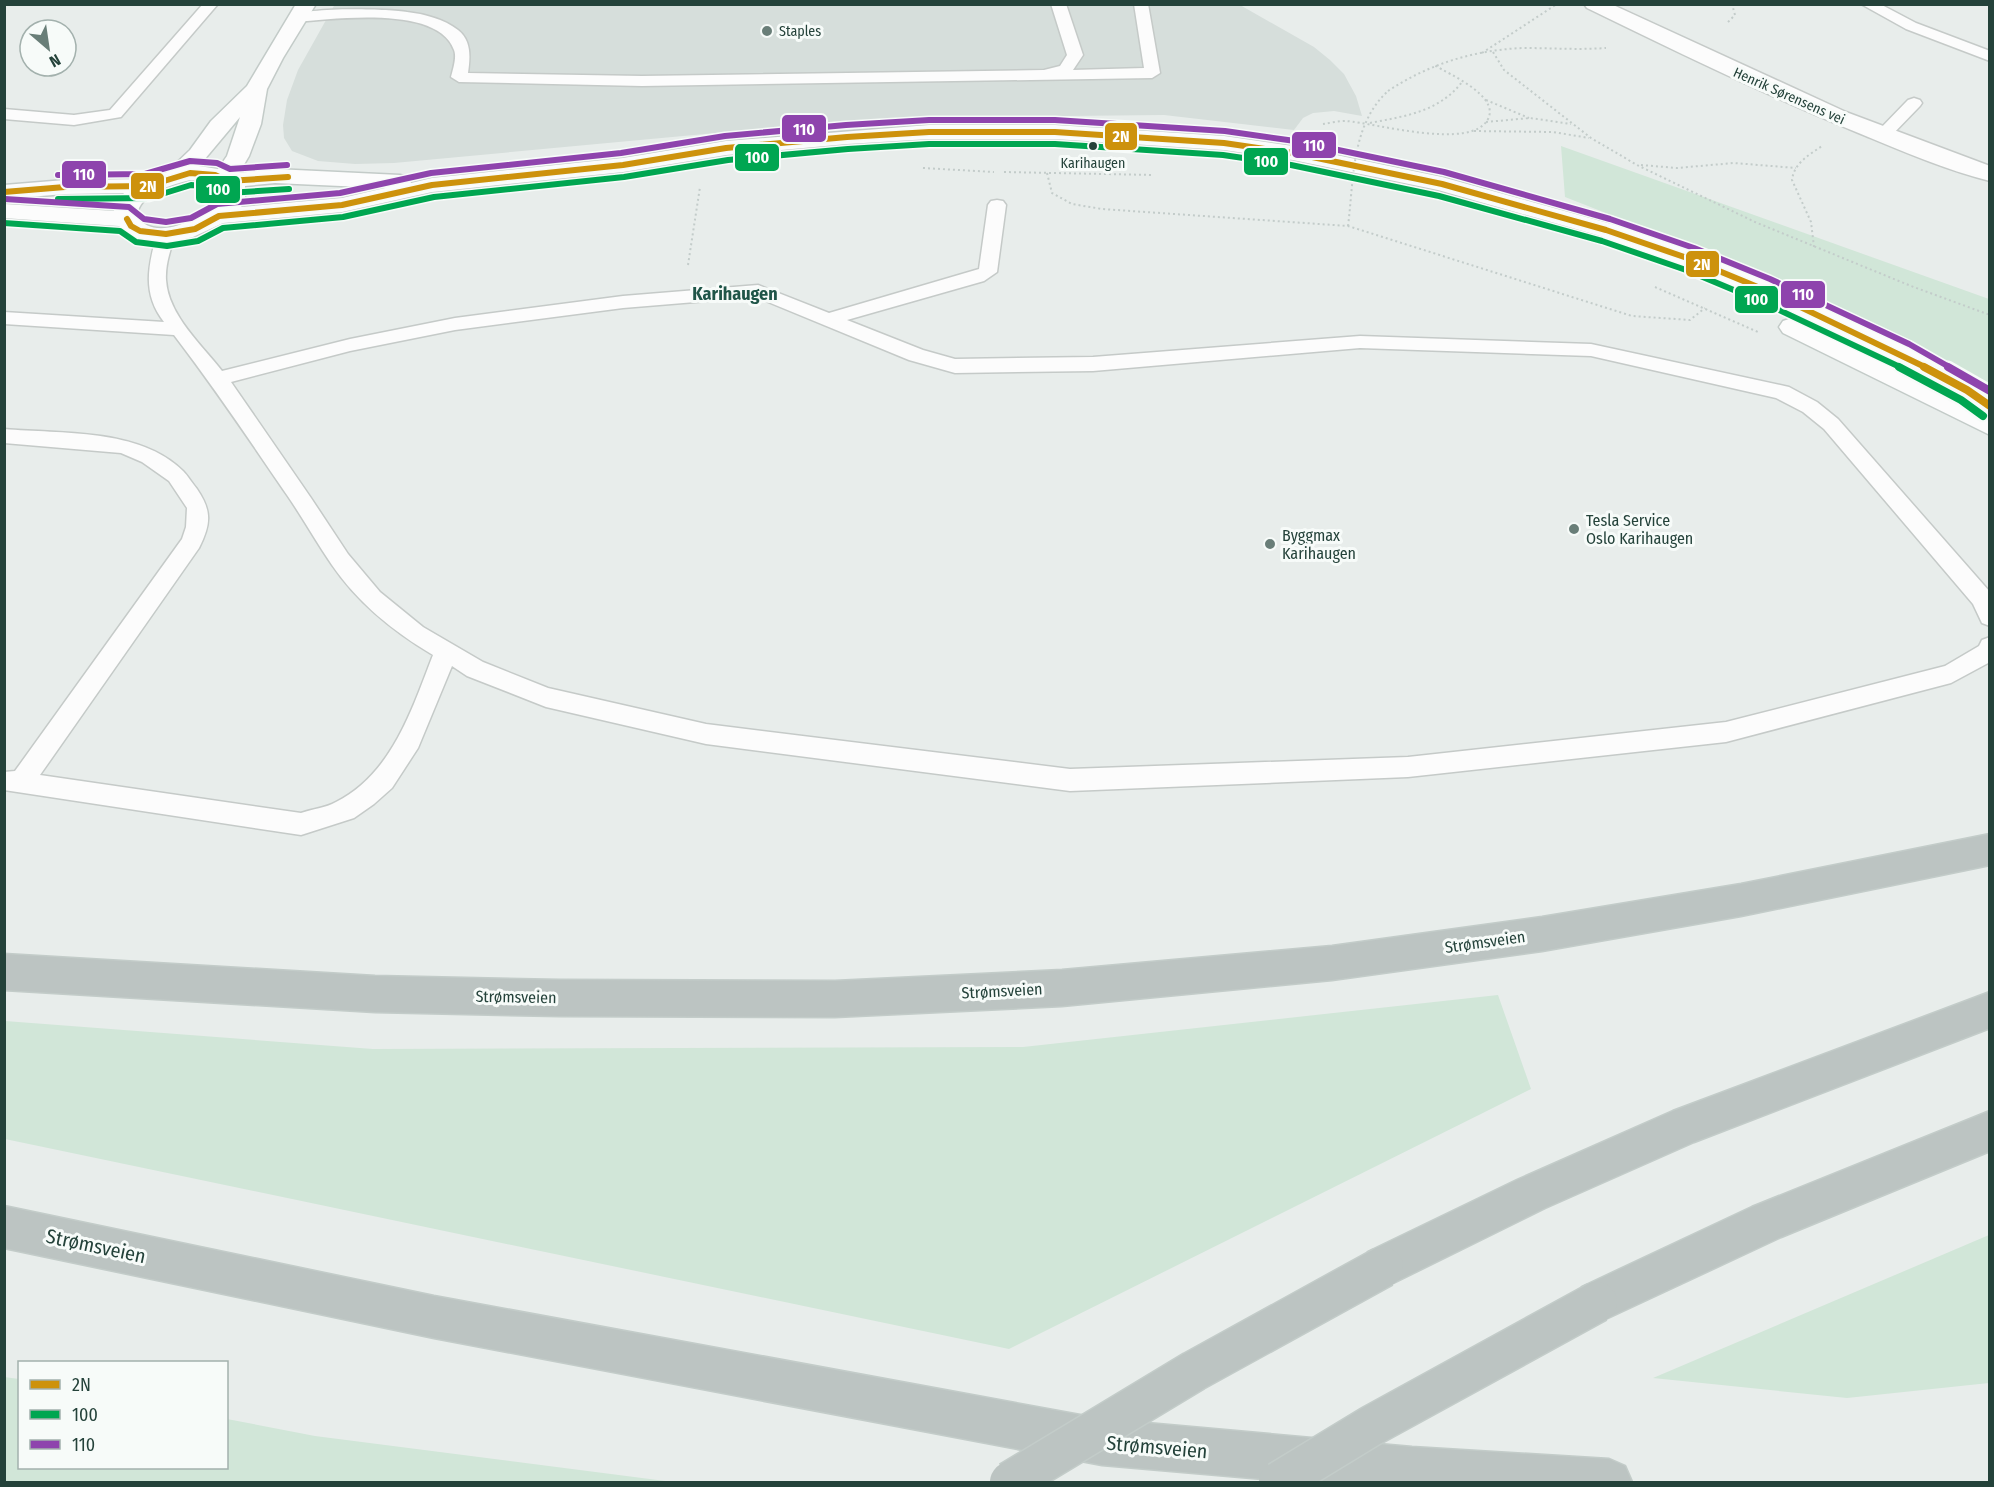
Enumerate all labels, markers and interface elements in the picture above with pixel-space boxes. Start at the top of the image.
north arrow [18,18,78,78]
place label: Staples [779,23,821,40]
marker: Staples [760,24,774,38]
text: N [46,50,64,71]
street label: Henrik Sørensens vei [1731,64,1847,128]
line badge: 110 [781,114,827,143]
text: 110 [793,120,815,139]
line badge: 2N [1104,122,1138,151]
text: 2N [1112,127,1130,146]
line badge: 110 [1291,131,1337,159]
text: 110 [1303,136,1325,155]
marker: Karihaugen [1087,140,1099,152]
line badge: 100 [734,143,780,172]
line badge: 100 [1243,147,1289,176]
text: 100 [745,148,769,167]
text: 100 [1254,152,1278,171]
place label: Karihaugen [1061,155,1125,172]
line badge: 110 [61,160,107,189]
text: 110 [73,165,95,184]
line badge: 2N [130,172,165,200]
line badge: 100 [195,175,241,204]
text: 2N [139,177,157,196]
text: 100 [206,180,230,199]
line badge: 2N [1685,250,1720,278]
text: 2N [1693,255,1711,274]
line badge: 110 [1780,280,1826,309]
district label: Karihaugen [692,283,778,305]
line badge: 100 [1734,285,1779,314]
text: 110 [1792,285,1814,304]
text: 100 [1744,290,1768,309]
place label: Tesla Service Oslo Karihaugen [1586,511,1693,548]
marker: Tesla Service Oslo Karihaugen [1567,522,1581,536]
place label: Byggmax Karihaugen [1282,526,1356,563]
marker: Byggmax Karihaugen [1263,537,1277,551]
street label: Strømsveien [1444,927,1526,957]
street label: Strømsveien [961,979,1043,1003]
street label: Strømsveien [475,987,557,1007]
street label: Strømsveien [44,1224,148,1268]
legend [18,1361,228,1469]
text: 2N [72,1374,91,1396]
text: 100 [72,1404,98,1426]
street label: Strømsveien [1106,1431,1208,1463]
text: 110 [72,1434,95,1456]

